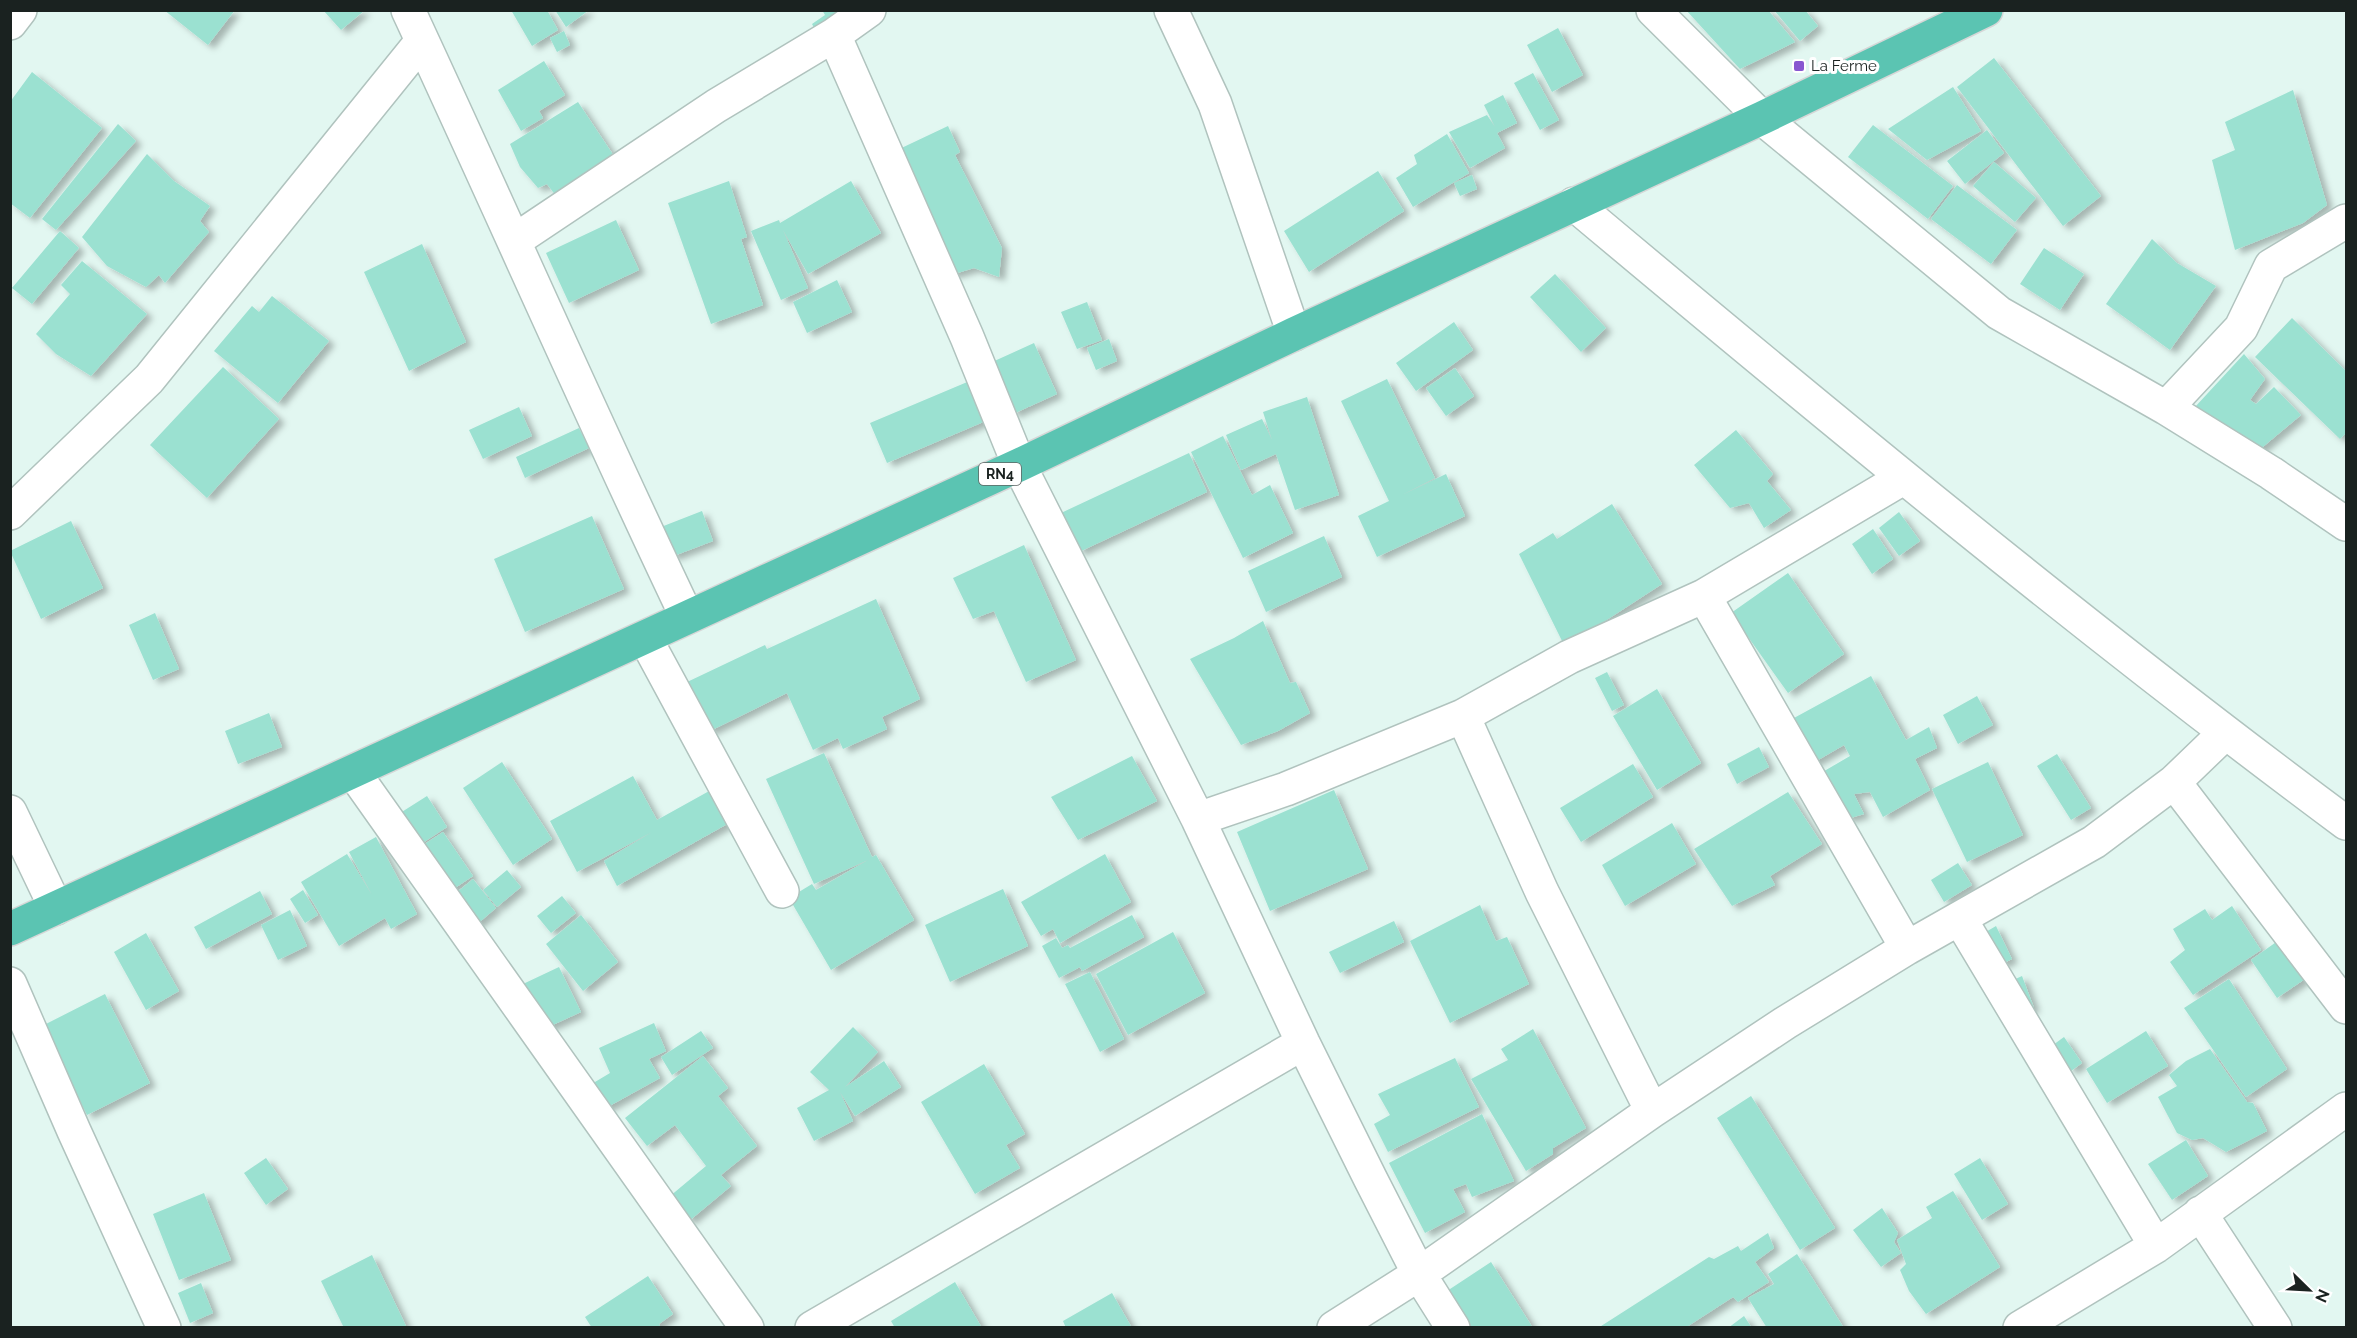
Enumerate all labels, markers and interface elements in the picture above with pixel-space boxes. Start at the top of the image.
place label: La Ferme [1811,57,1877,75]
marker: La Ferme [1792,59,1806,73]
road number: RN4 [979,463,1021,485]
north arrow [2279,1260,2339,1320]
text: N [2311,1286,2333,1305]

